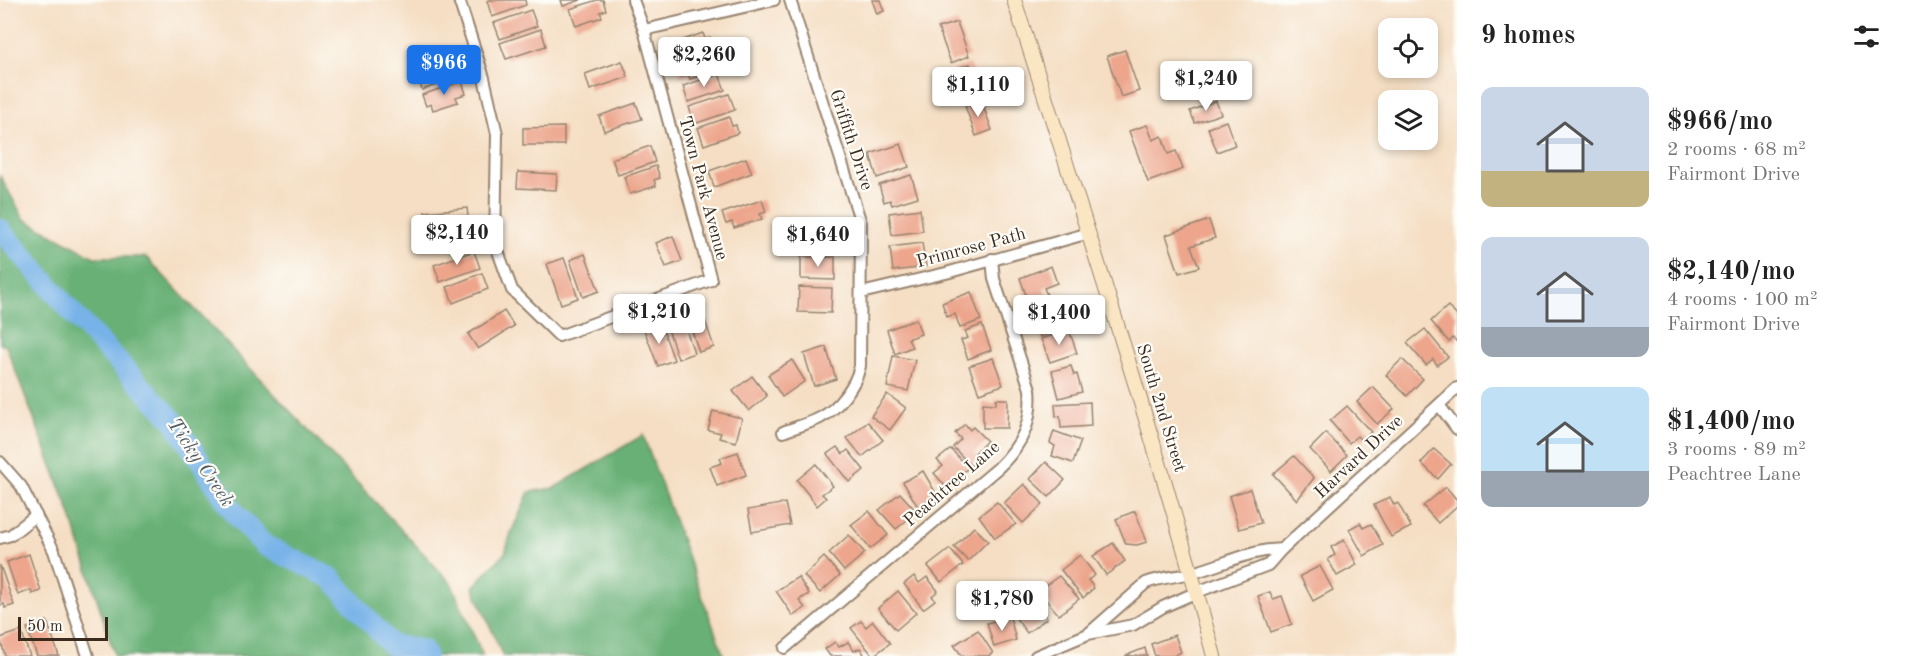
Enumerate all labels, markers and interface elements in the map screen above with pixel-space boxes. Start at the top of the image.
map controls [1378,18,1438,150]
button: locate [1378,18,1438,78]
icon: filters [1850,20,1883,53]
text: 9 homes [1481,23,1575,49]
pin: $2,260 [655,37,753,88]
pin: $966 [408,45,480,96]
text: $2,260 [672,46,736,66]
text: $966 [421,54,467,74]
pin: $1,240 [1157,61,1255,112]
pin: $1,110 [929,67,1027,118]
text: $1,240 [1174,70,1238,90]
text: $1,110 [946,76,1010,96]
street label: Griffith Drive [826,87,876,193]
button: layers [1378,90,1438,150]
text: $966/mo [1667,109,1773,135]
icon: home [1529,111,1601,183]
street label: Town Park Avenue [675,114,731,262]
text: 2 rooms · 68 m² [1667,140,1806,160]
text: Fairmont Drive [1667,165,1800,185]
pin: $2,140 [408,215,506,266]
pin: $1,640 [769,217,867,268]
text: $2,140 [425,224,489,244]
street label: Primrose Path [914,225,1028,271]
text: $1,640 [786,226,850,246]
text: $2,140/mo [1667,259,1795,285]
icon: home [1529,261,1601,333]
text: 4 rooms · 100 m² [1667,290,1817,310]
pin: $1,210 [610,294,708,345]
pin: $1,400 [1010,295,1108,346]
text: $1,210 [627,303,691,323]
text: $1,400 [1027,304,1091,324]
text: Fairmont Drive [1667,315,1800,335]
street label: South 2nd Street [1133,342,1189,474]
text: $1,400/mo [1667,409,1795,435]
icon: home [1529,411,1601,483]
street label: Harvard Drive [1311,412,1407,502]
water label: Ticky Creek [163,415,237,511]
street label: Peachtree Lane [901,438,1003,530]
text: 3 rooms · 89 m² [1667,440,1806,460]
text: Peachtree Lane [1667,465,1801,485]
pin: $1,780 [953,581,1051,632]
text: $1,780 [970,590,1034,610]
scale bar [18,614,108,642]
text: 50 m [27,619,63,635]

